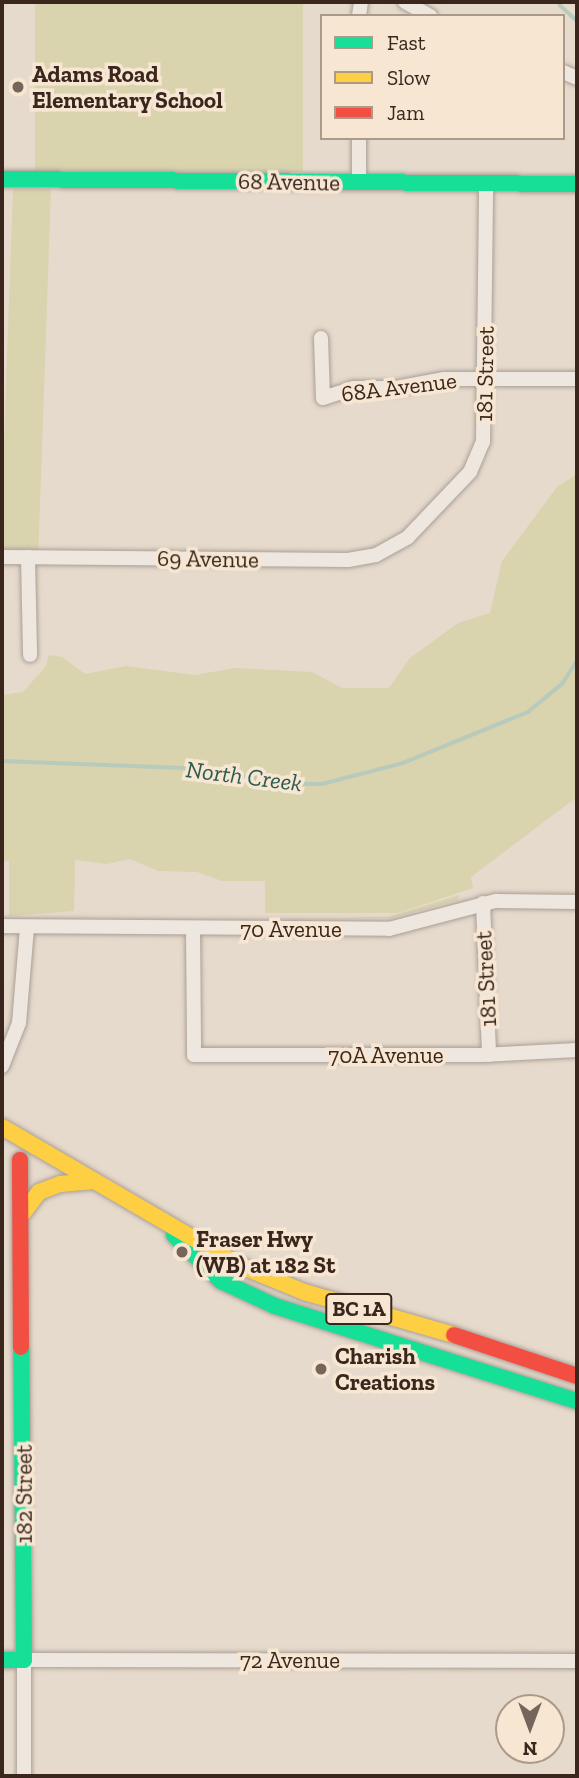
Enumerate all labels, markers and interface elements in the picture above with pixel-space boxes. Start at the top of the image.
legend [320,14,565,140]
text: Fast [387,30,426,55]
place label: Adams Road Elementary School [32,60,223,114]
text: Slow [387,65,430,90]
marker: Adams Road Elementary School [10,79,26,95]
text: Jam [387,100,424,125]
street label: 68 Avenue [237,167,341,197]
street label: 181 Street [470,326,500,422]
street label: 68A Avenue [339,366,459,408]
street label: 69 Avenue [157,544,259,574]
water label: North Creek [184,755,304,797]
street label: 70 Avenue [240,915,342,943]
street label: 181 Street [470,930,502,1028]
street label: 70A Avenue [328,1041,444,1069]
place label: Fraser Hwy (WB) at 182 St [196,1225,335,1279]
marker: Fraser Hwy (WB) at 182 St [174,1244,190,1260]
road number: BC 1A [324,1292,394,1326]
place label: Charish Creations [335,1342,435,1396]
marker: Charish Creations [313,1361,329,1377]
street label: 182 Street [10,1445,38,1543]
street label: 72 Avenue [240,1646,340,1674]
north arrow [495,1694,565,1764]
text: N [523,1737,537,1760]

